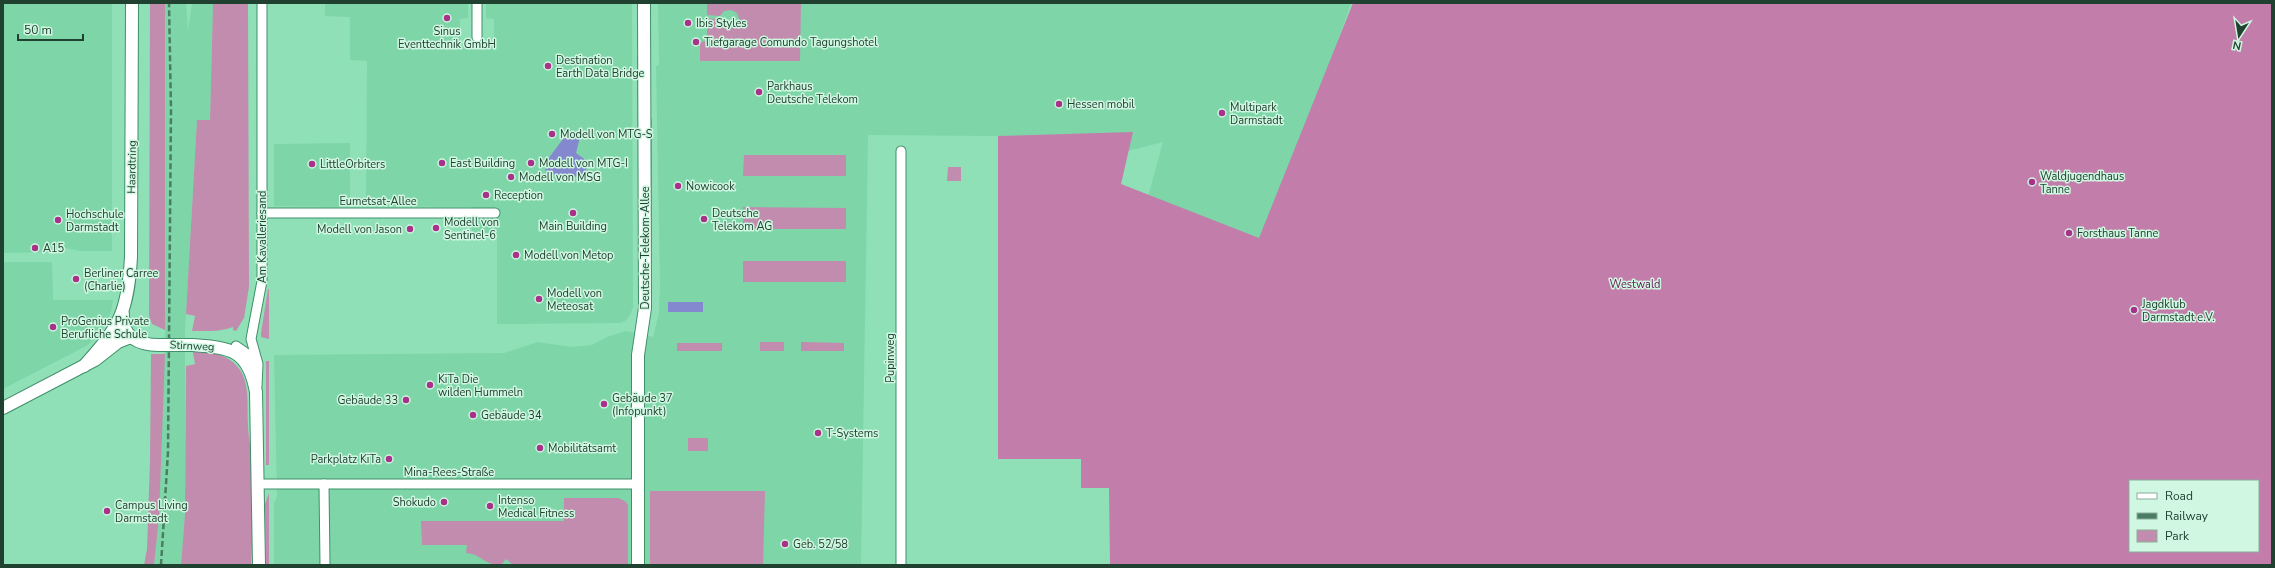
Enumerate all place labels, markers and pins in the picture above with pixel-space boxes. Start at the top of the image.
marker: Sinus Eventtechnik GmbH [442,13,452,23]
place label: Ibis Styles [696,16,747,31]
marker: Ibis Styles [683,18,693,28]
place label: Sinus Eventtechnik GmbH [398,24,496,52]
place label: Tiefgarage Comundo Tagungshotel [704,35,878,50]
marker: Tiefgarage Comundo Tagungshotel [691,37,701,47]
place label: Destination Earth Data Bridge [556,53,645,81]
marker: Destination Earth Data Bridge [543,61,553,71]
place label: Parkhaus Deutsche Telekom [767,79,858,107]
marker: Parkhaus Deutsche Telekom [754,87,764,97]
place label: Hessen mobil [1067,97,1135,112]
marker: Hessen mobil [1054,99,1064,109]
place label: Multipark Darmstadt [1230,100,1283,128]
marker: Multipark Darmstadt [1217,108,1227,118]
place label: Modell von MTG-S [560,127,653,142]
marker: Modell von MTG-S [547,129,557,139]
place label: East Building [450,156,515,171]
place label: Modell von MTG-I [539,156,628,171]
place label: LittleOrbiters [320,157,385,172]
marker: East Building [437,158,447,168]
marker: Modell von MTG-I [526,158,536,168]
marker: LittleOrbiters [307,159,317,169]
place label: Waldjugendhaus Tanne [2040,169,2124,197]
place label: Modell von MSG [519,170,601,185]
marker: Modell von MSG [506,172,516,182]
marker: Waldjugendhaus Tanne [2027,177,2037,187]
place label: Nowicook [686,179,735,194]
marker: Nowicook [673,181,683,191]
place label: Reception [494,188,543,203]
marker: Reception [481,190,491,200]
place label: Deutsche Telekom AG [712,206,772,234]
place label: Hochschule Darmstadt [66,207,124,235]
marker: Main Building [568,208,578,218]
marker: Deutsche Telekom AG [699,214,709,224]
marker: Hochschule Darmstadt [53,215,63,225]
place label: Modell von Sentinel-6 [444,215,499,243]
place label: Main Building [539,219,607,234]
place label: Modell von Jason [317,222,402,237]
marker: Modell von Sentinel-6 [431,223,441,233]
marker: Modell von Jason [405,224,415,234]
place label: Forsthaus Tanne [2077,226,2158,241]
marker: Forsthaus Tanne [2064,228,2074,238]
place label: A15 [43,241,65,256]
marker: A15 [30,243,40,253]
place label: Modell von Metop [524,248,613,263]
marker: Modell von Metop [511,250,521,260]
place label: Berliner Carree (Charlie) [84,266,159,294]
marker: Berliner Carree (Charlie) [71,274,81,284]
place label: Modell von Meteosat [547,286,602,314]
marker: Modell von Meteosat [534,294,544,304]
place label: Jagdklub Darmstadt e.V. [2141,297,2215,325]
marker: Jagdklub Darmstadt e.V. [2129,305,2139,315]
place label: ProGenius Private Berufliche Schule [61,314,149,342]
marker: ProGenius Private Berufliche Schule [48,322,58,332]
place label: KiTa Die wilden Hummeln [438,372,523,400]
marker: KiTa Die wilden Hummeln [425,380,435,390]
place label: Gebäude 37 (Infopunkt) [612,391,673,419]
place label: Gebäude 33 [337,393,398,408]
marker: Gebäude 33 [401,395,411,405]
marker: Gebäude 37 (Infopunkt) [599,399,609,409]
place label: Gebäude 34 [481,408,542,423]
marker: Gebäude 34 [468,410,478,420]
place label: T-Systems [826,426,878,441]
marker: T-Systems [813,428,823,438]
place label: Mobilitätsamt [548,441,616,456]
marker: Mobilitätsamt [535,443,545,453]
place label: Parkplatz KiTa [311,452,381,467]
marker: Parkplatz KiTa [384,454,394,464]
place label: Intenso Medical Fitness [498,493,574,521]
place label: Shokudo [393,495,436,510]
marker: Shokudo [439,497,449,507]
place label: Campus Living Darmstadt [115,498,188,526]
marker: Intenso Medical Fitness [485,501,495,511]
marker: Campus Living Darmstadt [102,506,112,516]
place label: Geb. 52/58 [793,537,848,552]
marker: Geb. 52/58 [780,539,790,549]

